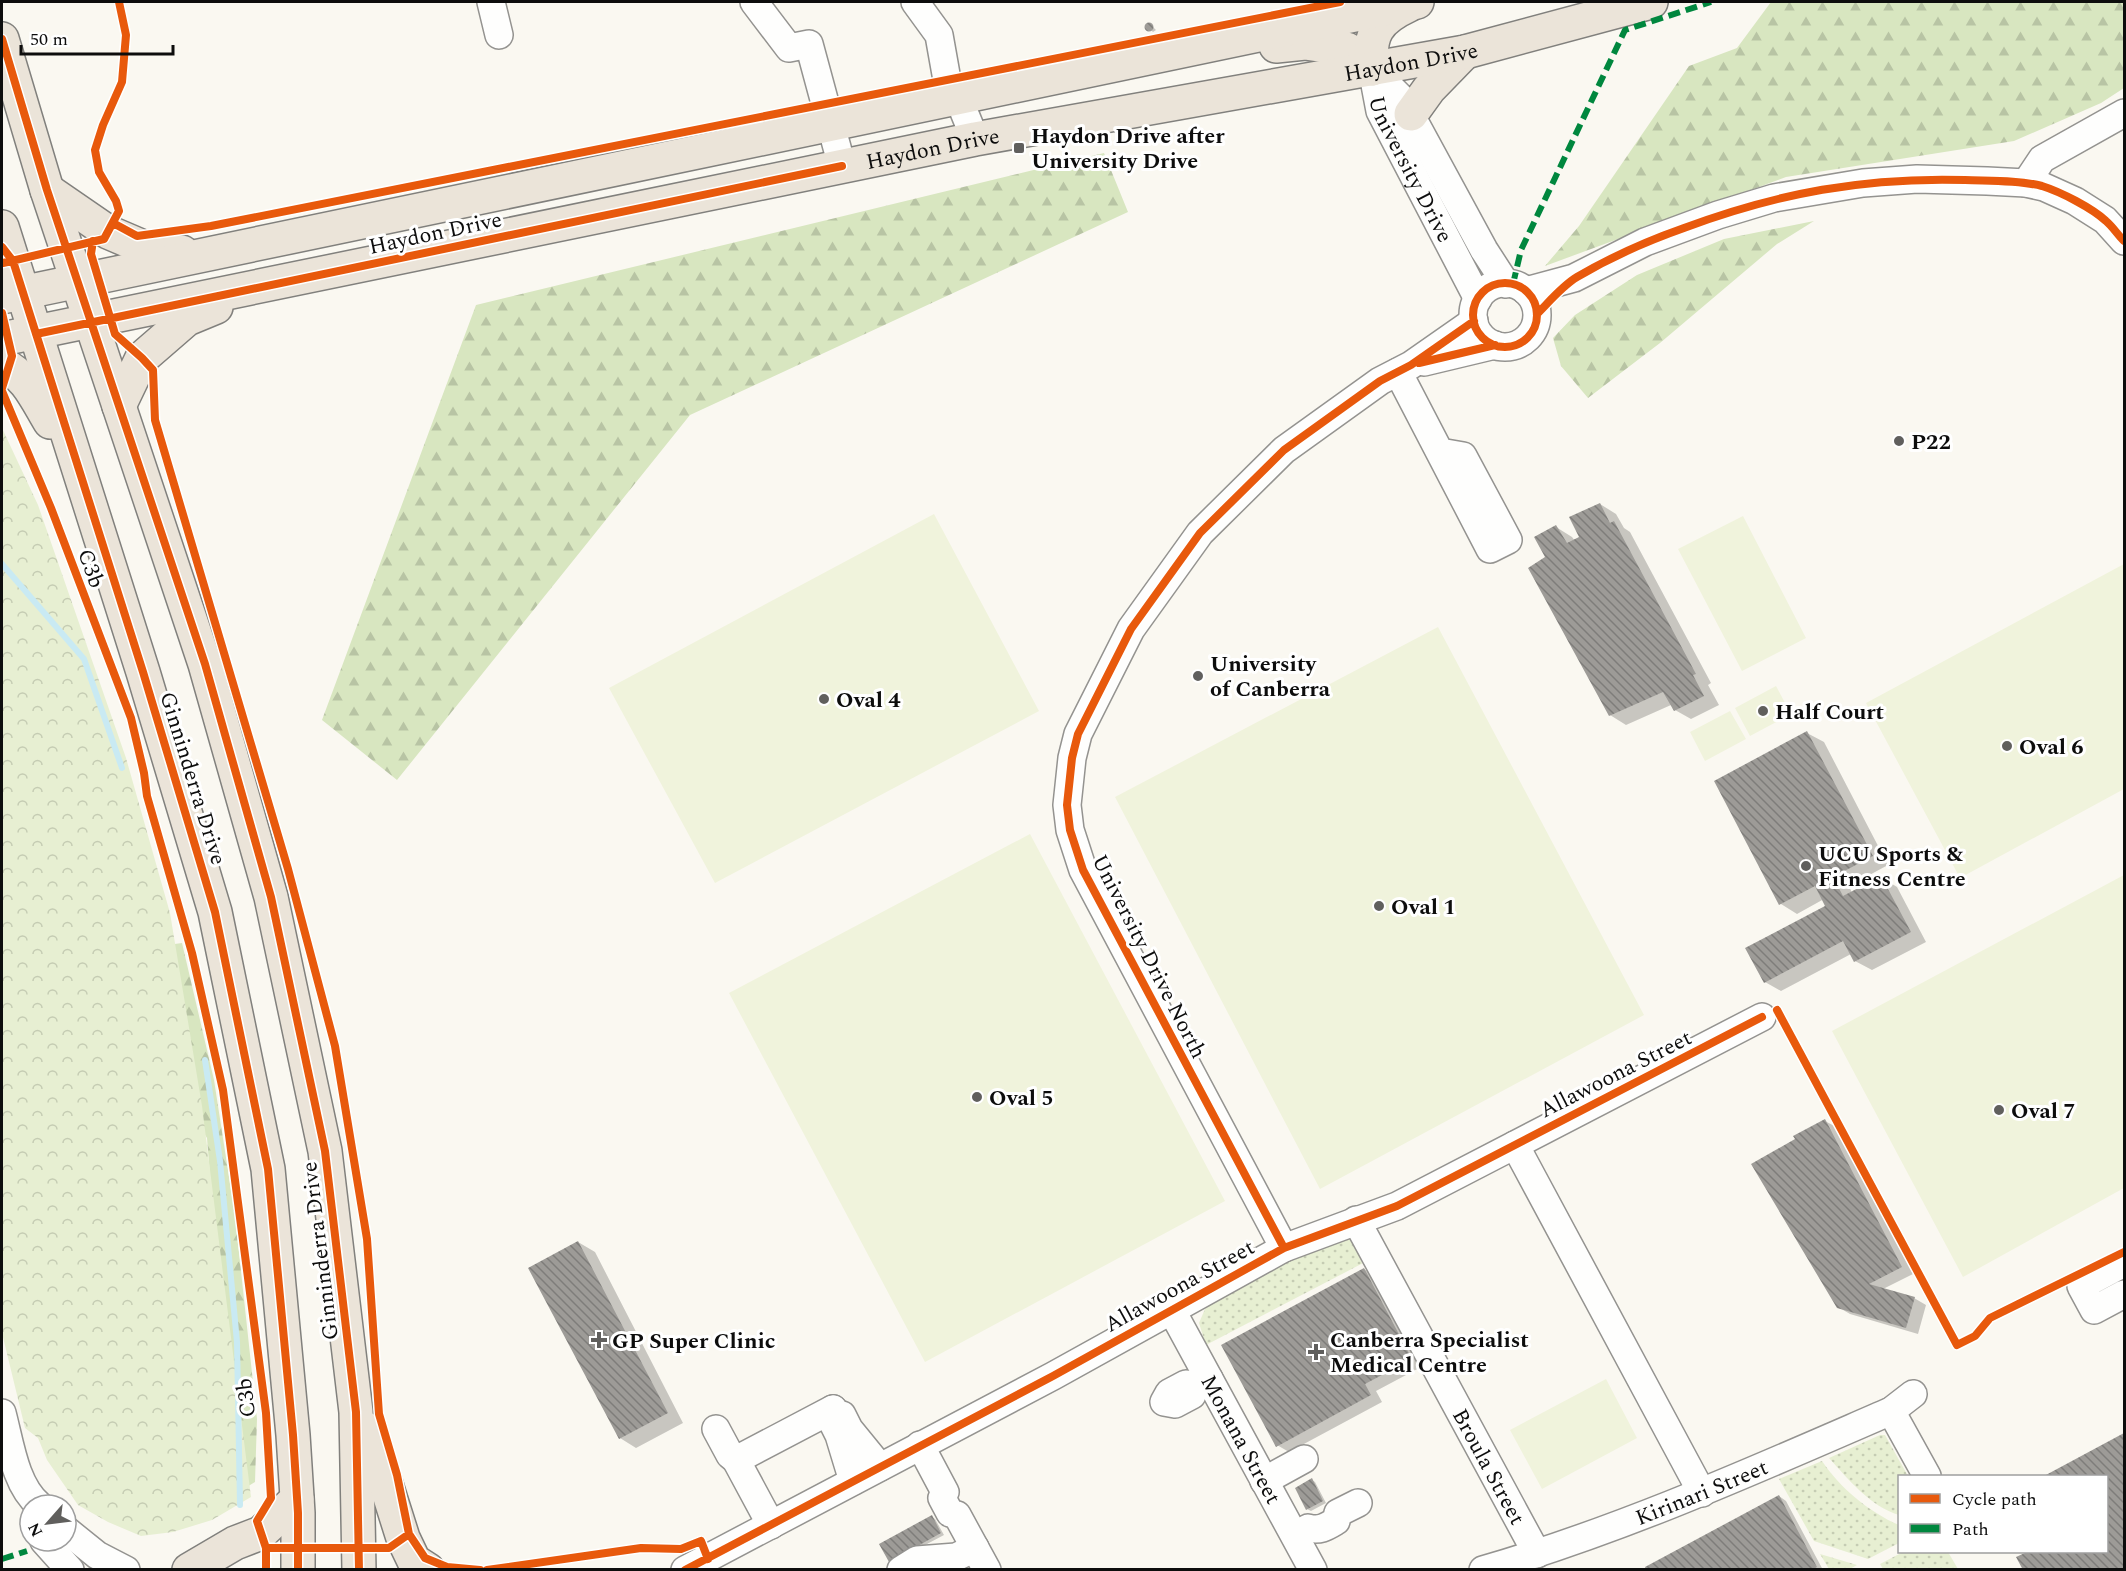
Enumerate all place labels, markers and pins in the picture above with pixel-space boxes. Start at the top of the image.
place label: Haydon Drive after University Drive [1031,120,1225,178]
marker: Haydon Drive after University Drive [1012,141,1026,155]
place label: P22 [1911,426,1951,459]
marker: P22 [1892,434,1906,448]
place label: University of Canberra [1210,648,1331,706]
marker: University of Canberra [1191,669,1205,683]
place label: Oval 4 [836,684,901,717]
marker: Oval 4 [817,692,831,706]
place label: Half Court [1775,696,1884,729]
marker: Half Court [1756,704,1770,718]
place label: Oval 6 [2019,731,2084,764]
marker: Oval 6 [2000,739,2014,753]
place label: UCU Sports & Fitness Centre [1818,838,1966,896]
marker: UCU Sports & Fitness Centre [1799,859,1813,873]
place label: Oval 1 [1391,891,1456,924]
marker: Oval 1 [1372,899,1386,913]
place label: Oval 5 [989,1082,1054,1115]
marker: Oval 5 [970,1090,984,1104]
place label: Oval 7 [2011,1095,2076,1128]
marker: Oval 7 [1992,1103,2006,1117]
place label: Canberra Specialist Medical Centre [1330,1324,1529,1382]
place label: GP Super Clinic [612,1325,775,1358]
marker: GP Super Clinic [590,1331,608,1349]
marker: Canberra Specialist Medical Centre [1307,1343,1325,1361]

